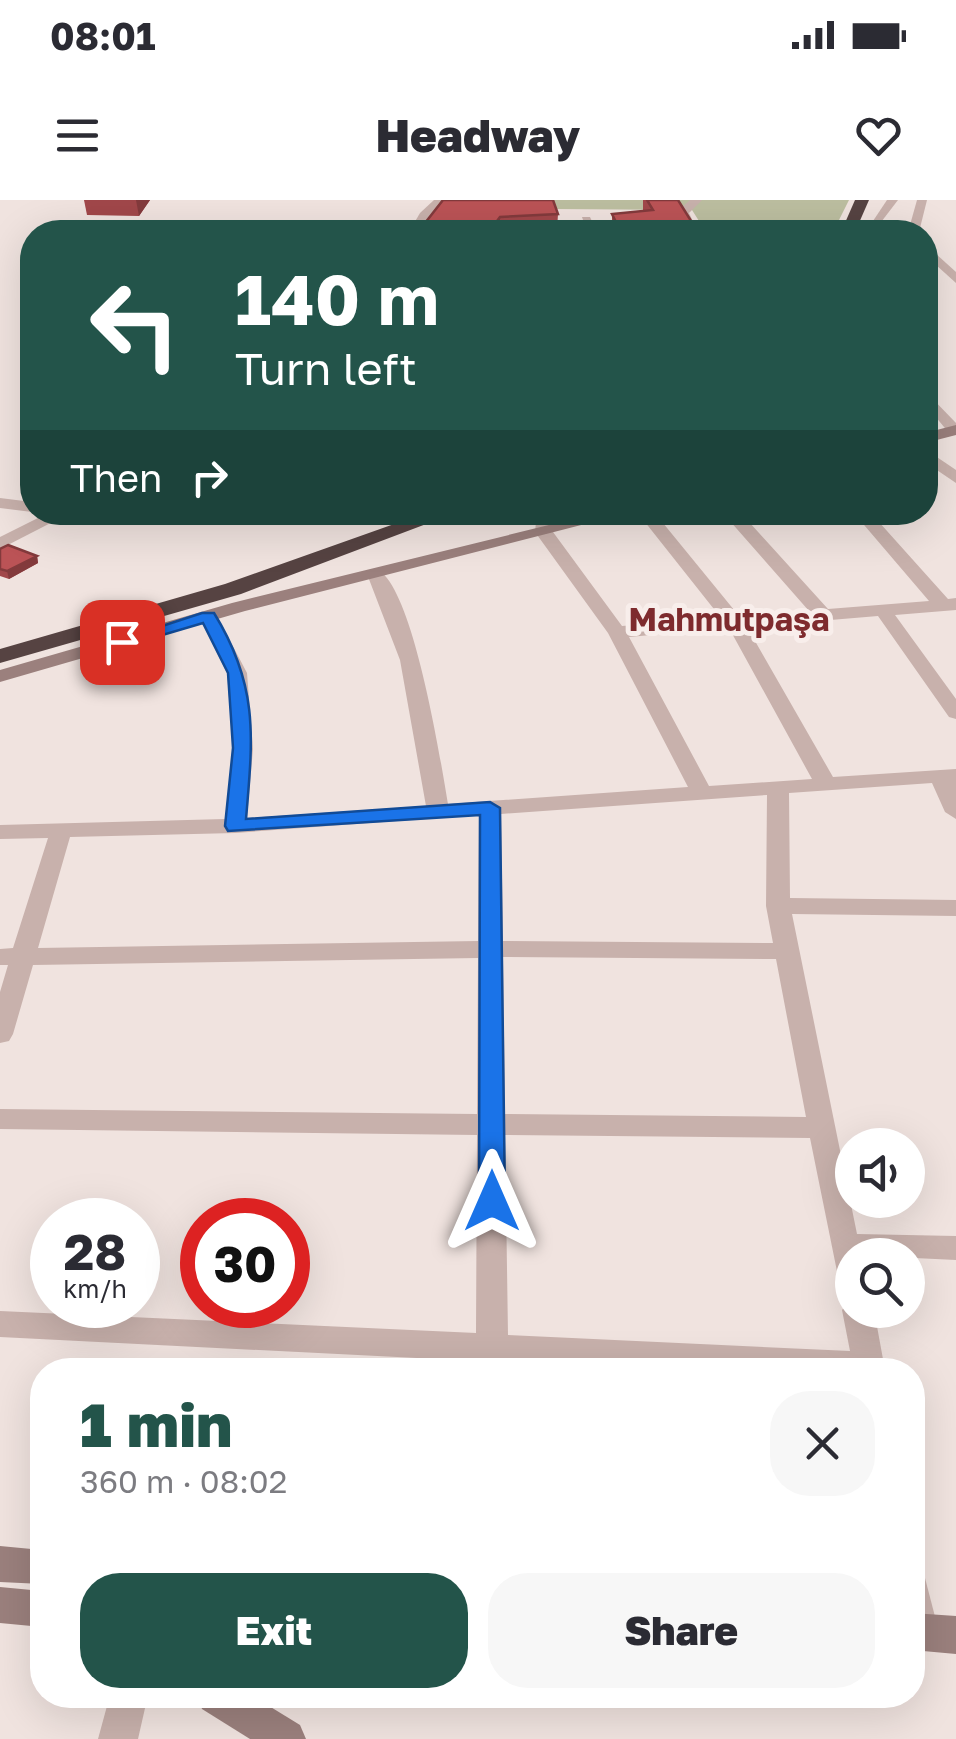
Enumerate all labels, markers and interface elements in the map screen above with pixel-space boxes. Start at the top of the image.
text: 08:01 [50,13,155,58]
icon: menu [50,108,105,163]
text: Headway [376,108,580,162]
icon: heart [851,108,906,163]
text: 140 m [235,256,439,340]
icon: left [70,260,200,390]
text: Turn left [235,341,417,395]
icon: right [182,450,237,505]
text: Then [70,455,162,500]
pin [80,600,165,685]
district label: Mahmutpaşa [629,600,829,638]
icon: arrive [95,615,150,670]
map controls [835,1128,925,1328]
button: sound [835,1128,925,1218]
position arrow [440,1149,544,1253]
speed limit sign: 30 [180,1198,310,1328]
text: 28 [64,1221,126,1281]
button: search [835,1238,925,1328]
text: km/h [63,1273,127,1304]
text: 1 min [80,1388,232,1460]
button: close [770,1391,875,1496]
text: 360 m · 08:02 [80,1462,287,1500]
button: Exit [80,1573,468,1688]
button: Share [488,1573,875,1688]

